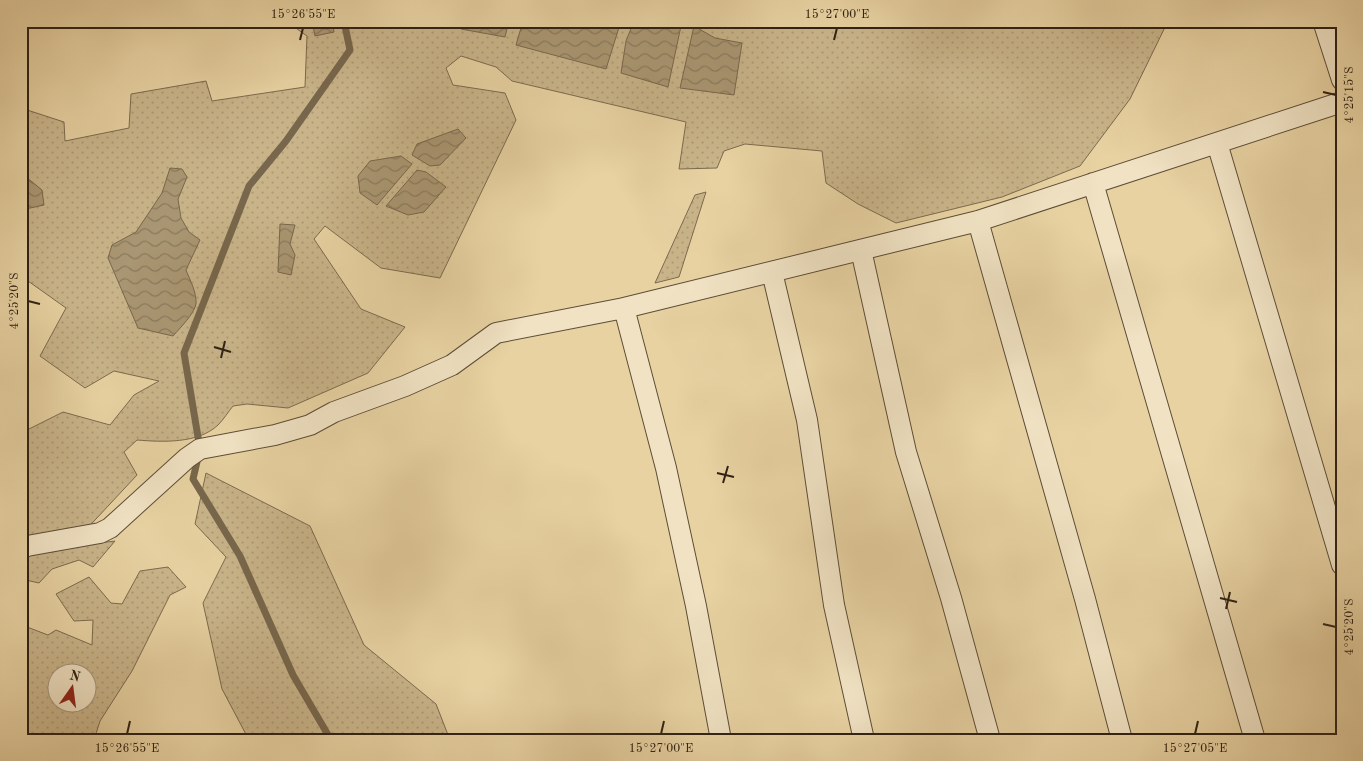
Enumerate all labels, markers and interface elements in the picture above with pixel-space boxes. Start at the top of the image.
text: 15°26'55"E [271,8,335,21]
text: 15°27'00"E [805,8,869,21]
text: 4°25'15"S [1343,67,1356,123]
text: 4°25'20"S [8,273,21,329]
text: 4°25'20"S [1343,599,1356,655]
north arrow [48,664,98,714]
text: N [68,668,82,685]
text: 15°26'55"E [95,742,159,755]
text: 15°27'00"E [629,742,693,755]
text: 15°27'05"E [1163,742,1227,755]

